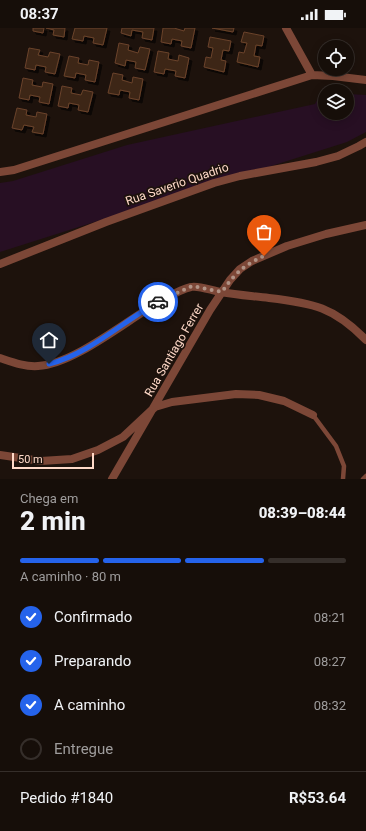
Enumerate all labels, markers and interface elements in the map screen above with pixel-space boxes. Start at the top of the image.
text: 08:37 [20,5,59,23]
map controls [318,40,354,120]
button: locate [318,40,354,76]
button: layers [318,84,354,120]
street label: Rua Saverio Quadrio [124,160,230,208]
pin [247,215,281,256]
icon: bag [253,221,275,243]
courier [138,282,178,322]
icon: car [147,291,169,313]
street label: Rua Santiago Ferrer [142,301,206,399]
pin [32,323,66,364]
icon: home [38,329,60,351]
scale bar [12,451,94,470]
text: 50 m [18,453,43,466]
text: Chega em [20,491,78,506]
text: 08:39–08:44 [259,504,346,522]
text: 2 min [20,506,86,536]
text: A caminho · 80 m [20,569,121,584]
icon: check [20,606,42,628]
text: Confirmado [54,608,132,626]
text: 08:21 [314,610,346,625]
icon: check [20,650,42,672]
text: Preparando [54,652,131,670]
text: 08:27 [314,654,346,669]
icon: check [20,694,42,716]
text: A caminho [54,696,125,714]
text: 08:32 [314,698,346,713]
text: Entregue [54,740,113,758]
text: Pedido #1840 [20,789,113,807]
text: R$53.64 [289,789,346,807]

